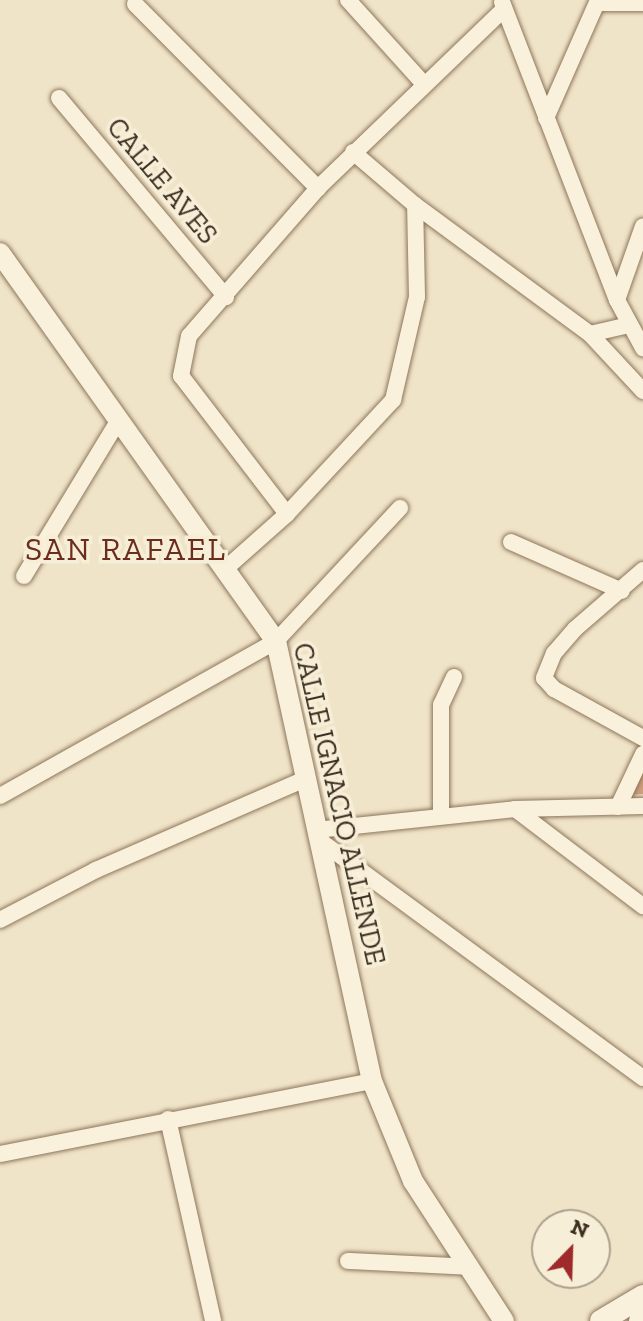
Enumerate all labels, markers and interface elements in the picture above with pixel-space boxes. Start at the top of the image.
street label: CALLE AVES [99,111,225,251]
district label: SAN RAFAEL [25,530,227,568]
street label: CALLE IGNACIO ALLENDE [285,639,393,969]
north arrow [531,1209,611,1289]
text: N [567,1213,593,1244]

